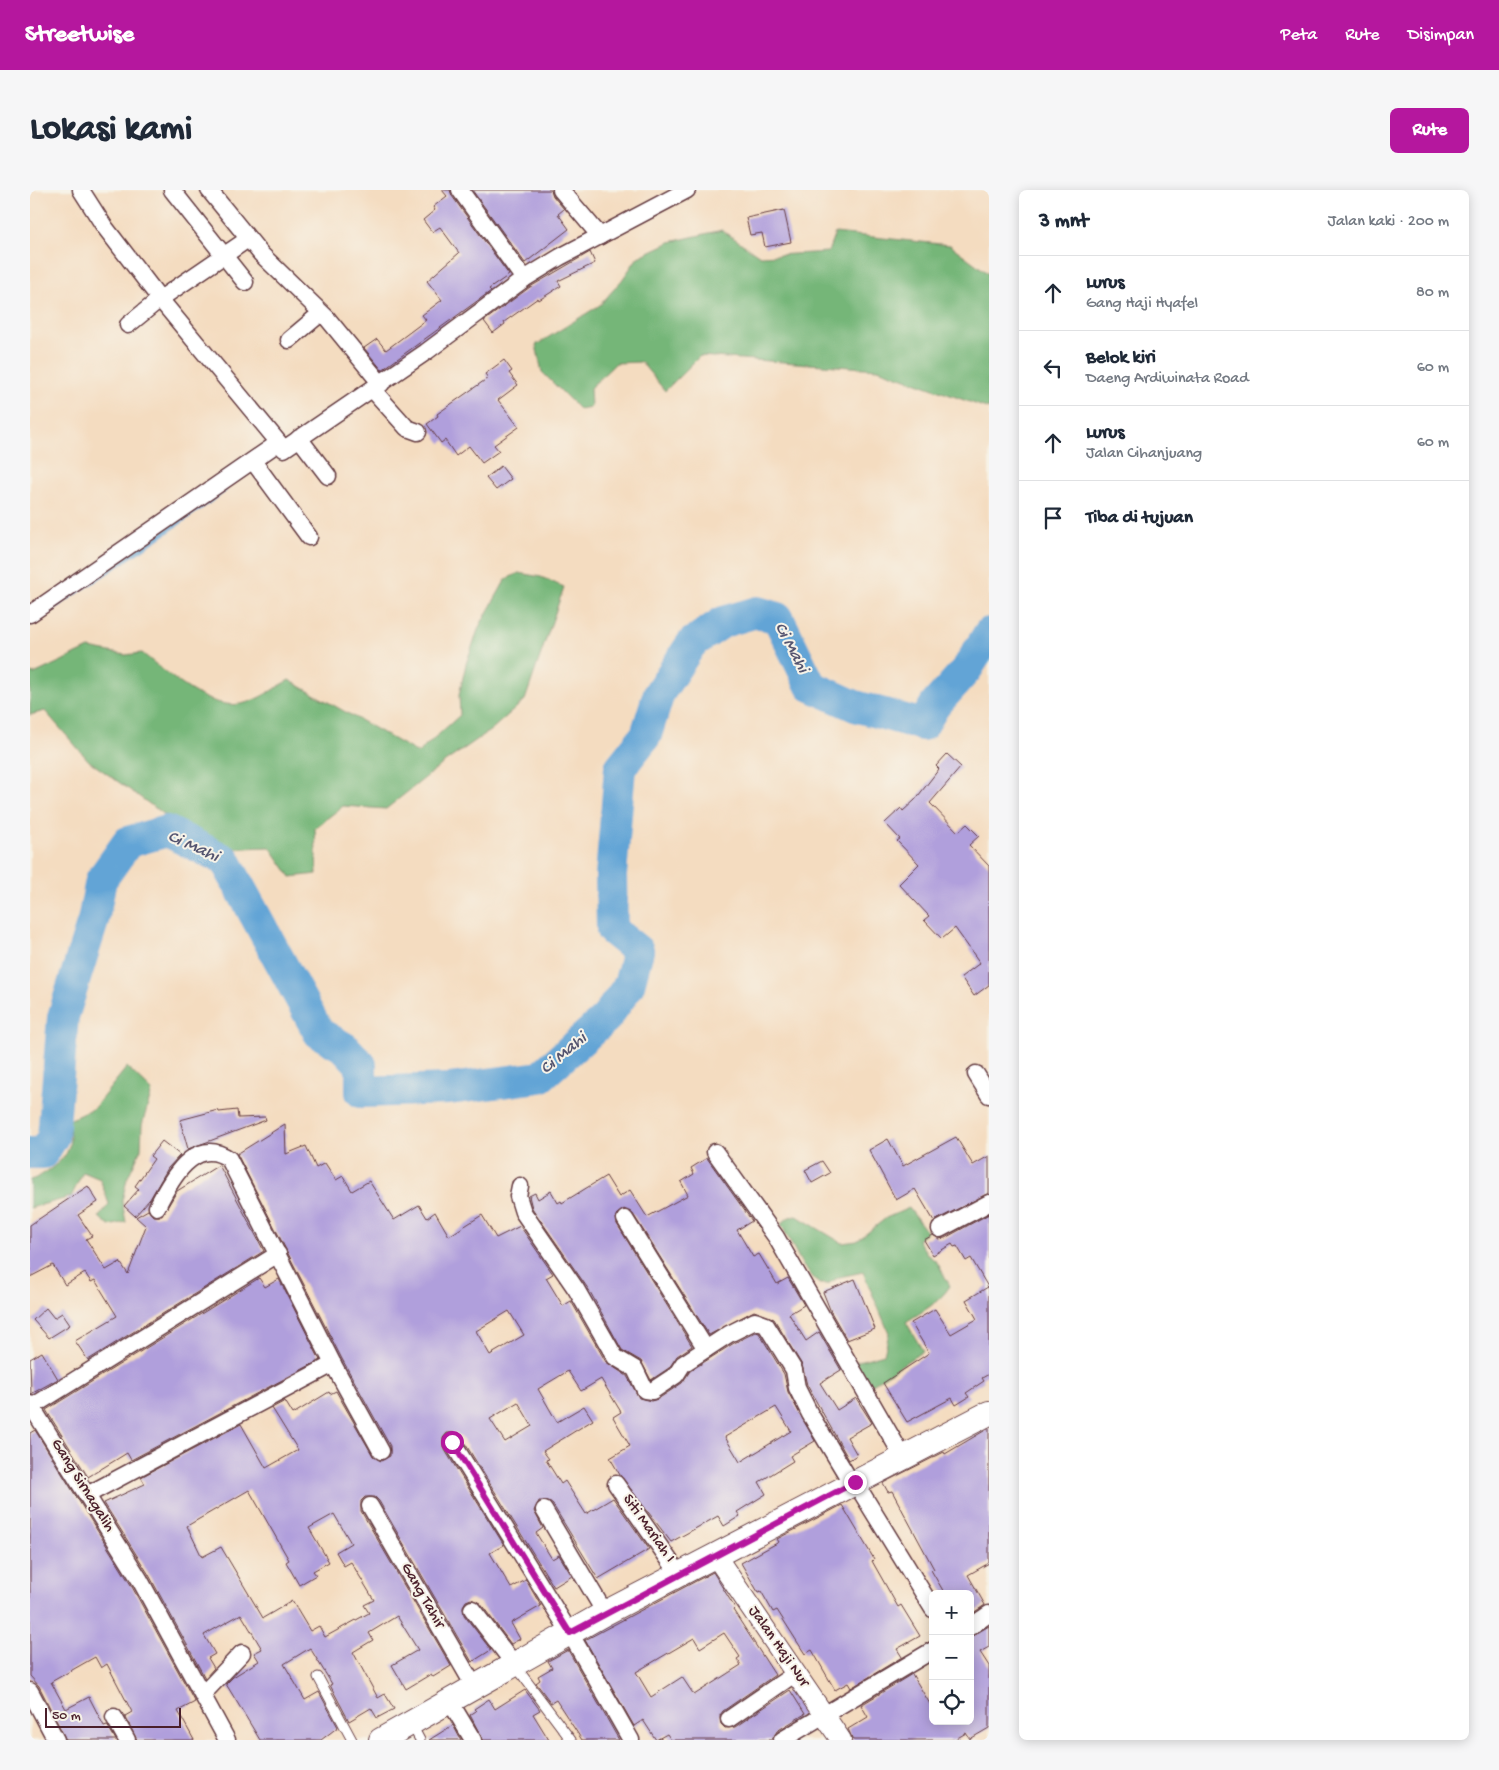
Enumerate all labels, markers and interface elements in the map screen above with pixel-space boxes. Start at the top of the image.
text: Streetwise [25,21,134,50]
text: Peta [1281,25,1317,46]
text: Rute [1345,25,1380,46]
text: Disimpan [1408,25,1474,46]
button: Rute [1390,108,1469,153]
text: Lokasi kami [30,110,192,151]
text: 3 mnt [1039,210,1088,235]
text: Jalan kaki · 200 m [1327,213,1449,232]
text: Lurus [1086,272,1125,295]
icon: ahead [1039,279,1067,307]
text: 80 m [1416,284,1449,303]
text: Gang Haji Hyafel [1086,295,1198,314]
text: Belok kiri [1086,347,1156,370]
icon: left [1039,354,1067,382]
text: 60 m [1417,359,1449,378]
text: Daeng Ardiwinata Road [1086,370,1249,389]
text: Lurus [1086,422,1125,445]
icon: ahead [1039,429,1067,457]
text: 60 m [1417,434,1449,453]
text: Jalan Cihanjuang [1086,445,1202,464]
icon: arrive [1039,504,1067,532]
text: Tiba di tujuan [1086,507,1193,530]
water label: Ci Mahi [769,619,814,679]
water label: Ci Mahi [164,826,224,868]
water label: Ci Mahi [537,1027,593,1079]
route start [441,1431,464,1454]
street label: Gang Sirnagalih [46,1436,118,1536]
route end [844,1471,867,1494]
street label: Siti Mariah I [618,1491,678,1567]
street label: Gang Tahir [396,1560,449,1633]
map controls [929,1590,974,1725]
button: + [929,1590,974,1635]
street label: Jalan Haji Nur [743,1603,814,1692]
button: − [929,1635,974,1680]
button: locate [929,1680,974,1725]
scale bar [45,1705,181,1728]
text: 50 m [52,1708,81,1725]

